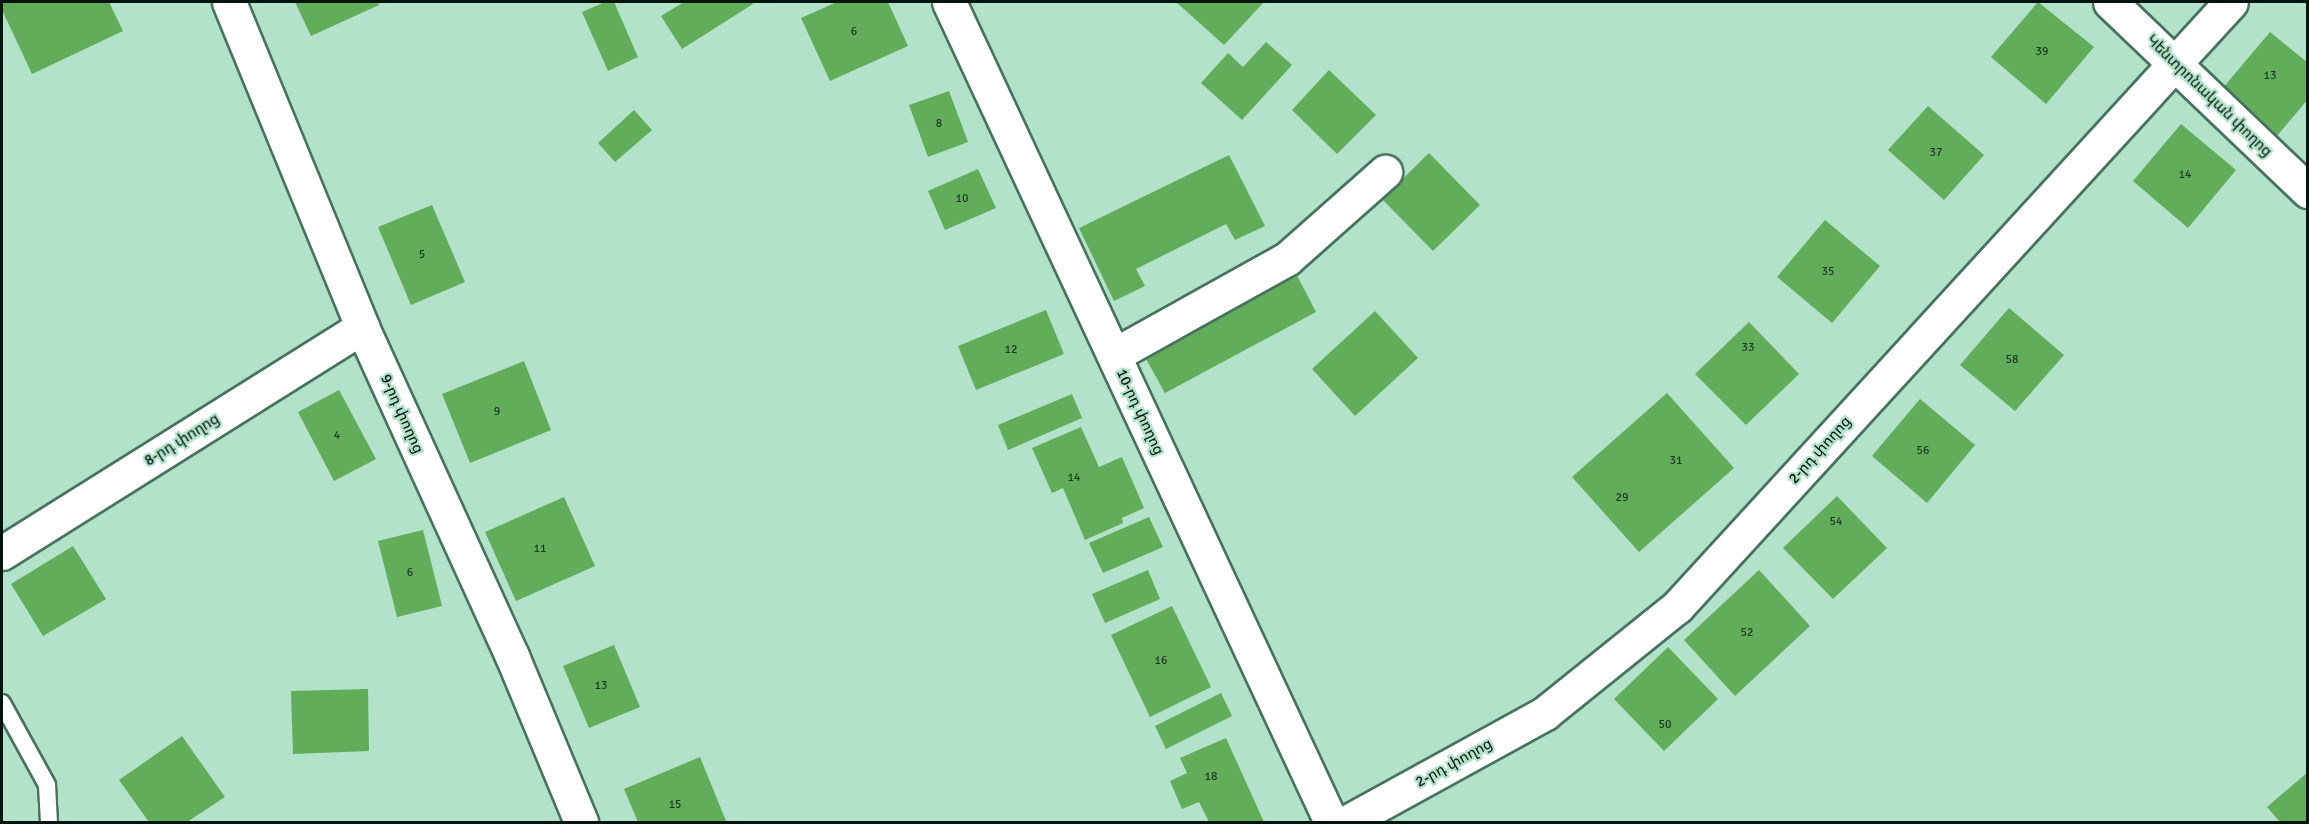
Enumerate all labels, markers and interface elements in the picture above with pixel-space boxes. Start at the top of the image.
house number: 6 [851,25,857,39]
street label: Կենտրոնական փողոց [2142,31,2276,161]
house number: 39 [2036,45,2048,59]
house number: 13 [2264,69,2276,83]
house number: 8 [936,117,942,131]
house number: 37 [1930,146,1942,160]
house number: 14 [2179,168,2191,182]
house number: 10 [956,192,968,206]
house number: 5 [419,248,425,262]
house number: 35 [1822,265,1834,279]
house number: 33 [1742,341,1754,355]
house number: 12 [1005,343,1017,357]
house number: 58 [2006,353,2018,367]
street label: 10-րդ փողոց [1112,366,1168,458]
street label: 9-րդ փողոց [377,372,427,456]
house number: 9 [494,405,500,419]
street label: 8-րդ փողոց [141,410,223,470]
street label: 2-րդ փողոց [1785,413,1855,487]
house number: 4 [334,429,340,443]
house number: 56 [1917,444,1929,458]
house number: 31 [1670,454,1682,468]
house number: 14 [1068,471,1080,485]
house number: 29 [1616,491,1628,505]
house number: 54 [1830,515,1842,529]
house number: 11 [534,542,546,556]
house number: 6 [407,566,413,580]
house number: 52 [1741,626,1753,640]
house number: 16 [1155,654,1167,668]
house number: 13 [595,679,607,693]
house number: 50 [1659,718,1671,732]
street label: 2-րդ փողոց [1413,735,1495,791]
house number: 18 [1205,770,1217,784]
house number: 15 [669,798,681,812]

